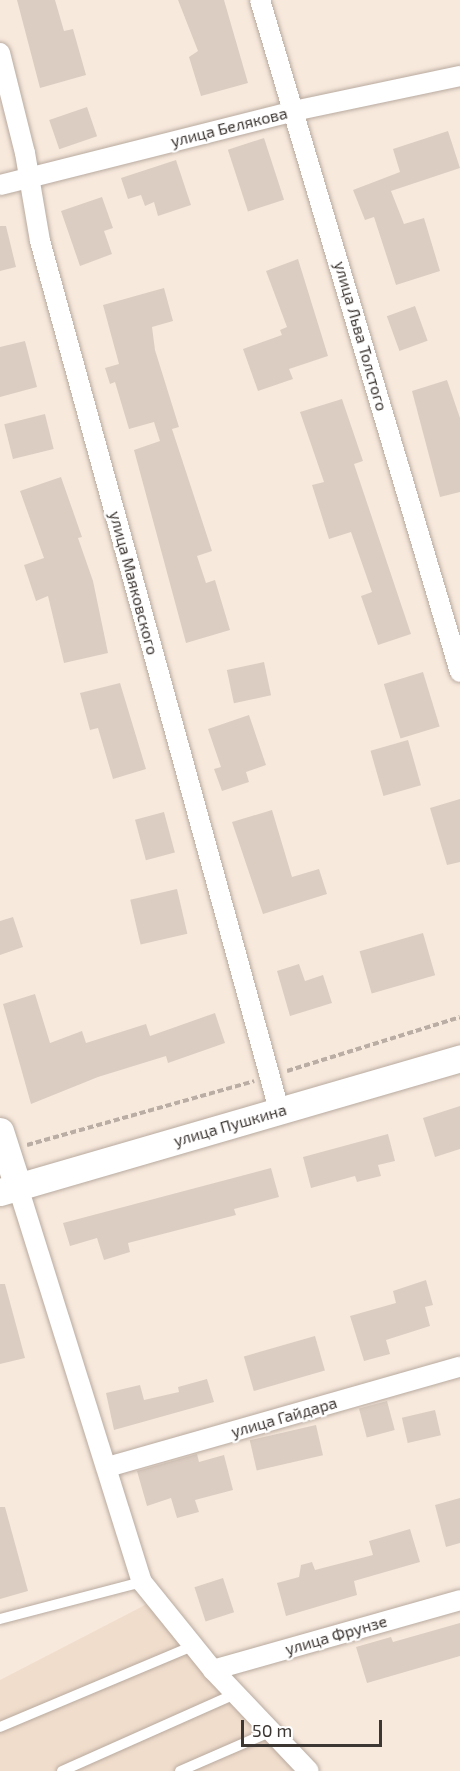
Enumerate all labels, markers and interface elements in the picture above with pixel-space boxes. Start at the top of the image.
street label: улица Белякова [169,103,289,151]
street label: улица Льва Толстого [330,259,392,413]
street label: улица Маяковского [106,509,162,657]
street label: улица Пушкина [171,1100,289,1150]
street label: улица Гайдара [229,1393,339,1441]
street label: улица Фрунзе [283,1611,389,1659]
scale bar [244,1708,385,1746]
text: 50 m [252,1719,292,1741]

